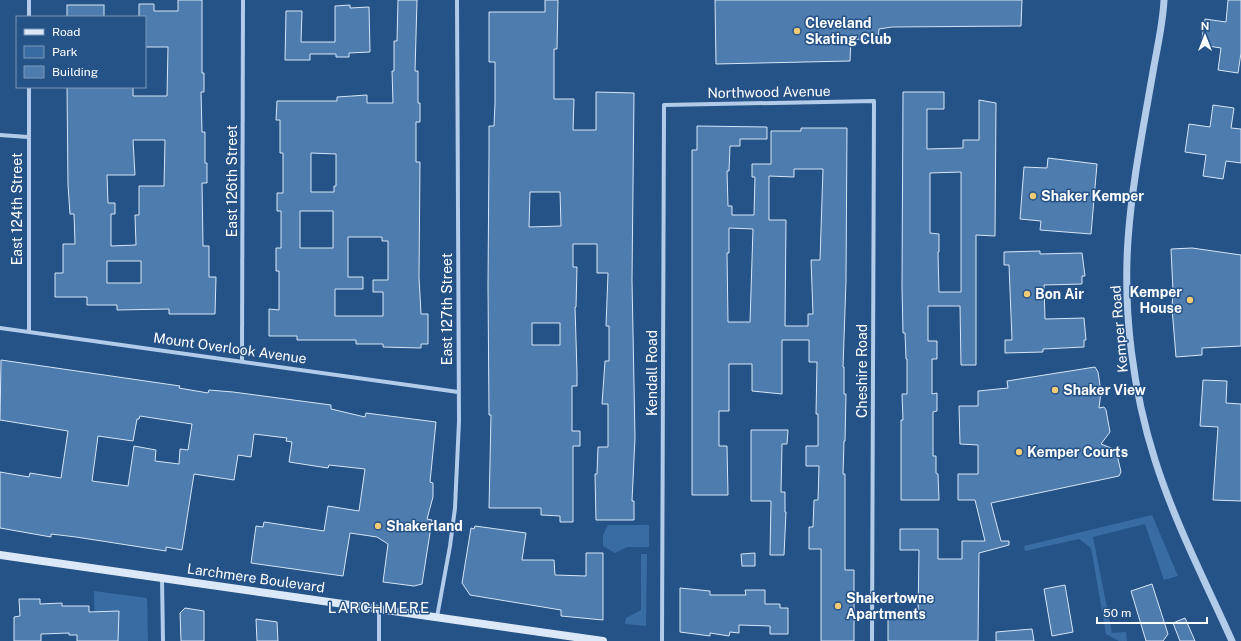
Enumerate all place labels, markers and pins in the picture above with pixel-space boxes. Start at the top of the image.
place label: Cleveland Skating Club [805,15,892,47]
marker: Cleveland Skating Club [792,26,802,36]
place label: Shaker Kemper [1041,188,1144,204]
marker: Shaker Kemper [1028,191,1038,201]
place label: Kemper House [1129,284,1182,316]
place label: Bon Air [1035,286,1084,302]
marker: Bon Air [1022,289,1032,299]
marker: Kemper House [1185,295,1195,305]
place label: Shaker View [1063,382,1146,398]
marker: Shaker View [1050,385,1060,395]
place label: Kemper Courts [1027,444,1128,460]
marker: Kemper Courts [1014,447,1024,457]
place label: Shakerland [386,518,463,534]
marker: Shakerland [373,521,383,531]
place label: Shakertowne Apartments [846,590,934,622]
marker: Shakertowne Apartments [833,601,843,611]

